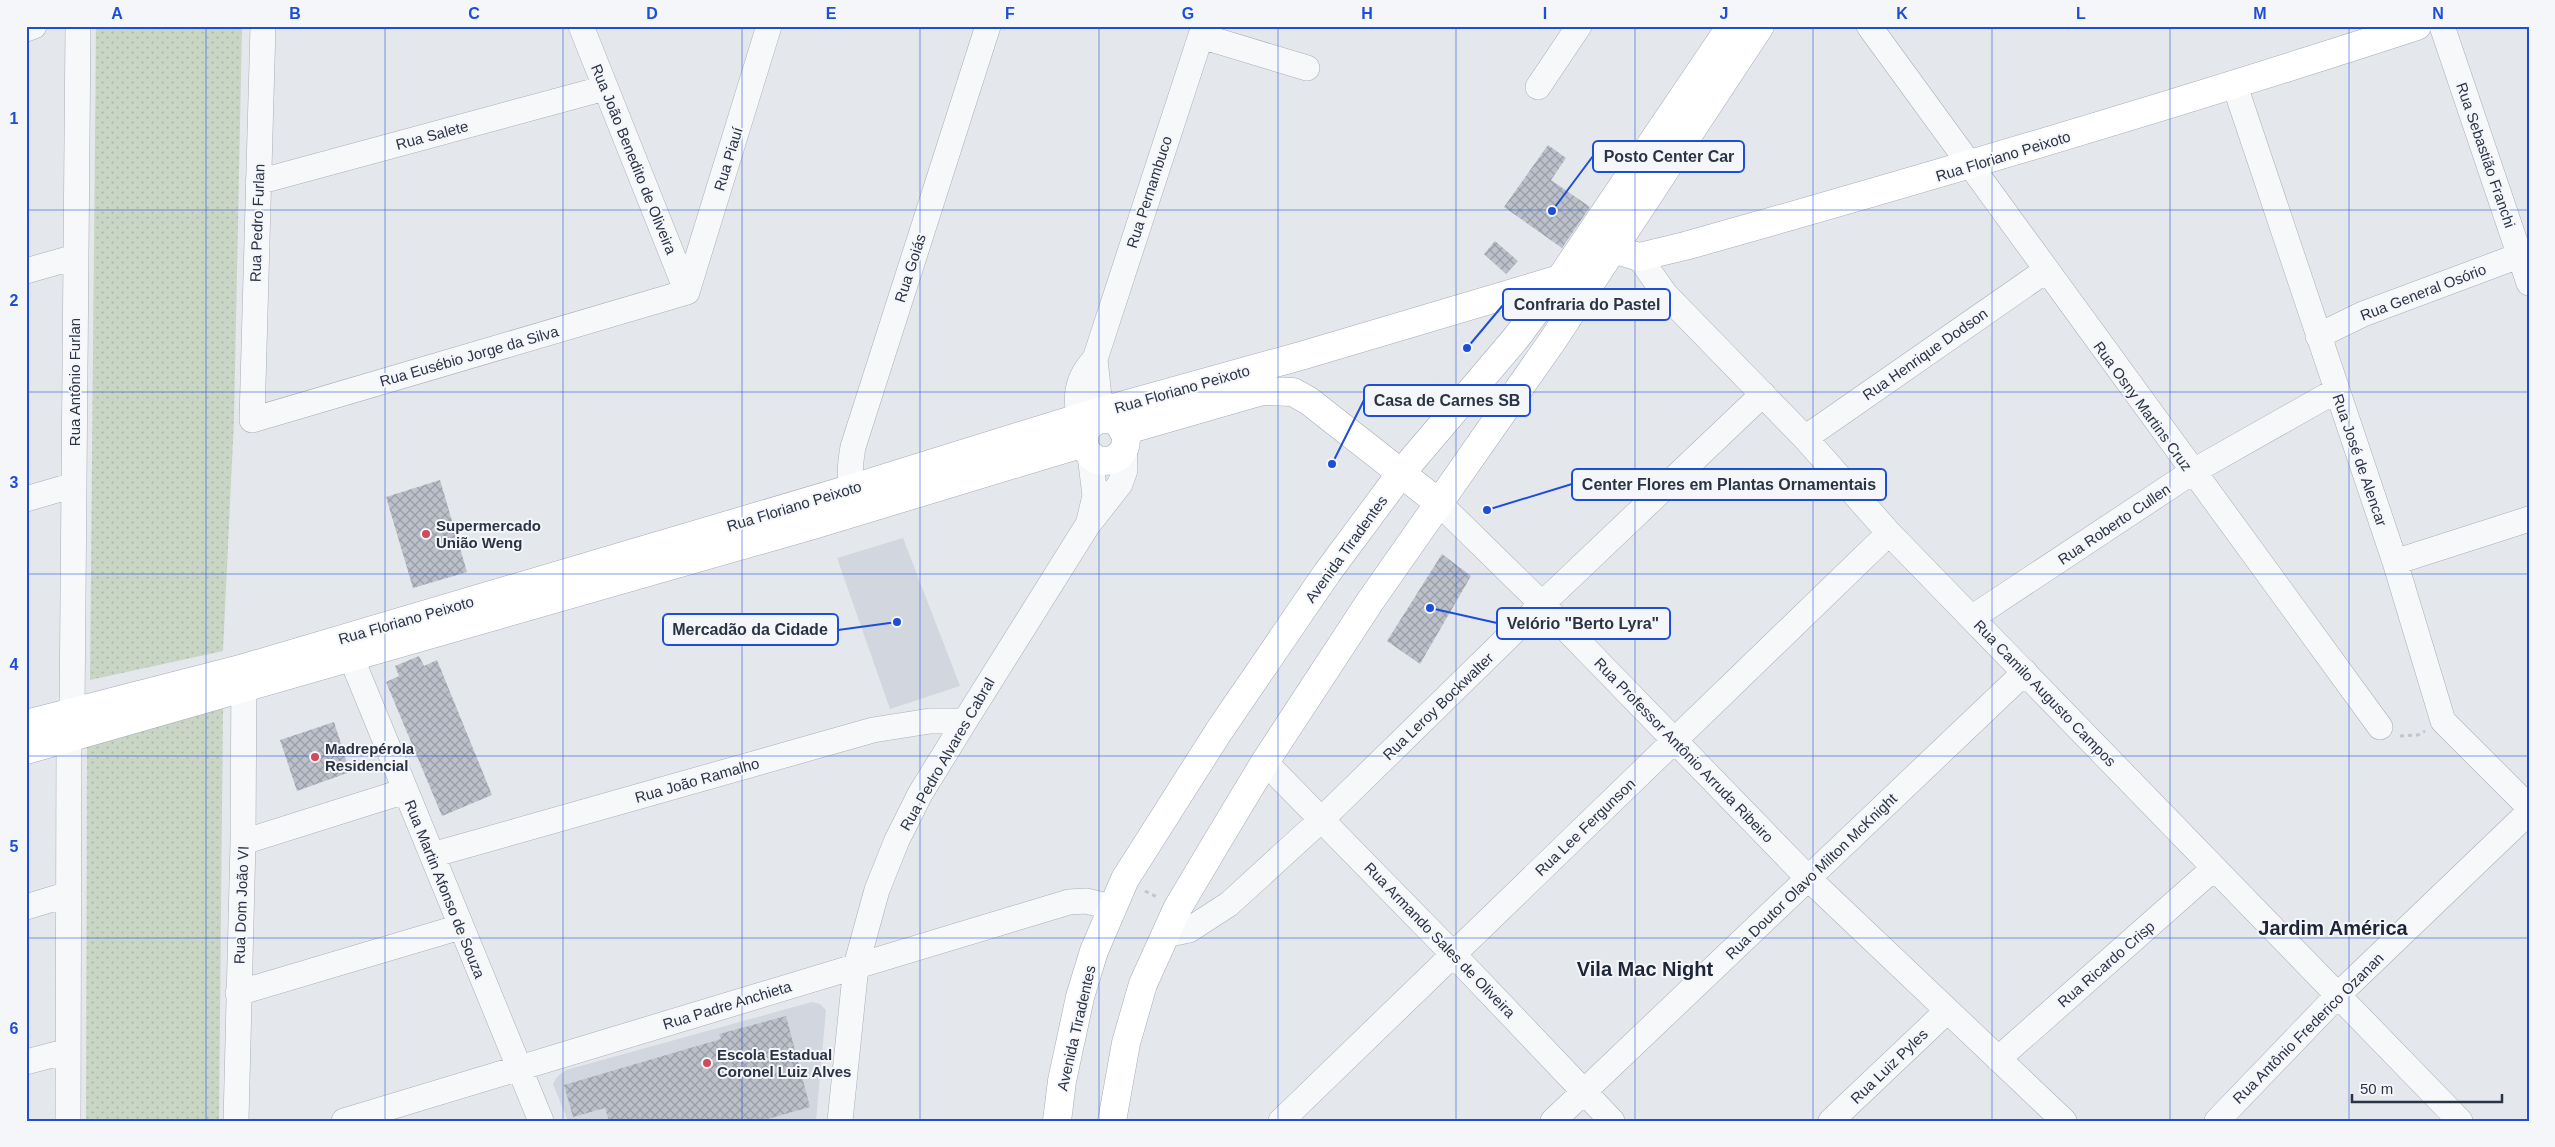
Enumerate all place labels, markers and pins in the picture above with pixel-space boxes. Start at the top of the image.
callout: Posto Center Car [1593,141,1744,172]
callout: Confraria do Pastel [1503,289,1670,320]
callout: Casa de Carnes SB [1364,385,1530,416]
callout: Center Flores em Plantas Ornamentais [1572,469,1886,500]
place label: Supermercado União Weng [436,517,541,551]
marker: Supermercado União Weng [420,528,432,540]
callout: Velório "Berto Lyra" [1497,608,1670,639]
callout: Mercadão da Cidade [663,614,838,645]
place label: Madrepérola Residencial [325,740,415,774]
marker: Madrepérola Residencial [309,751,321,763]
place label: Escola Estadual Coronel Luiz Alves [717,1046,851,1080]
marker: Escola Estadual Coronel Luiz Alves [701,1057,713,1069]

